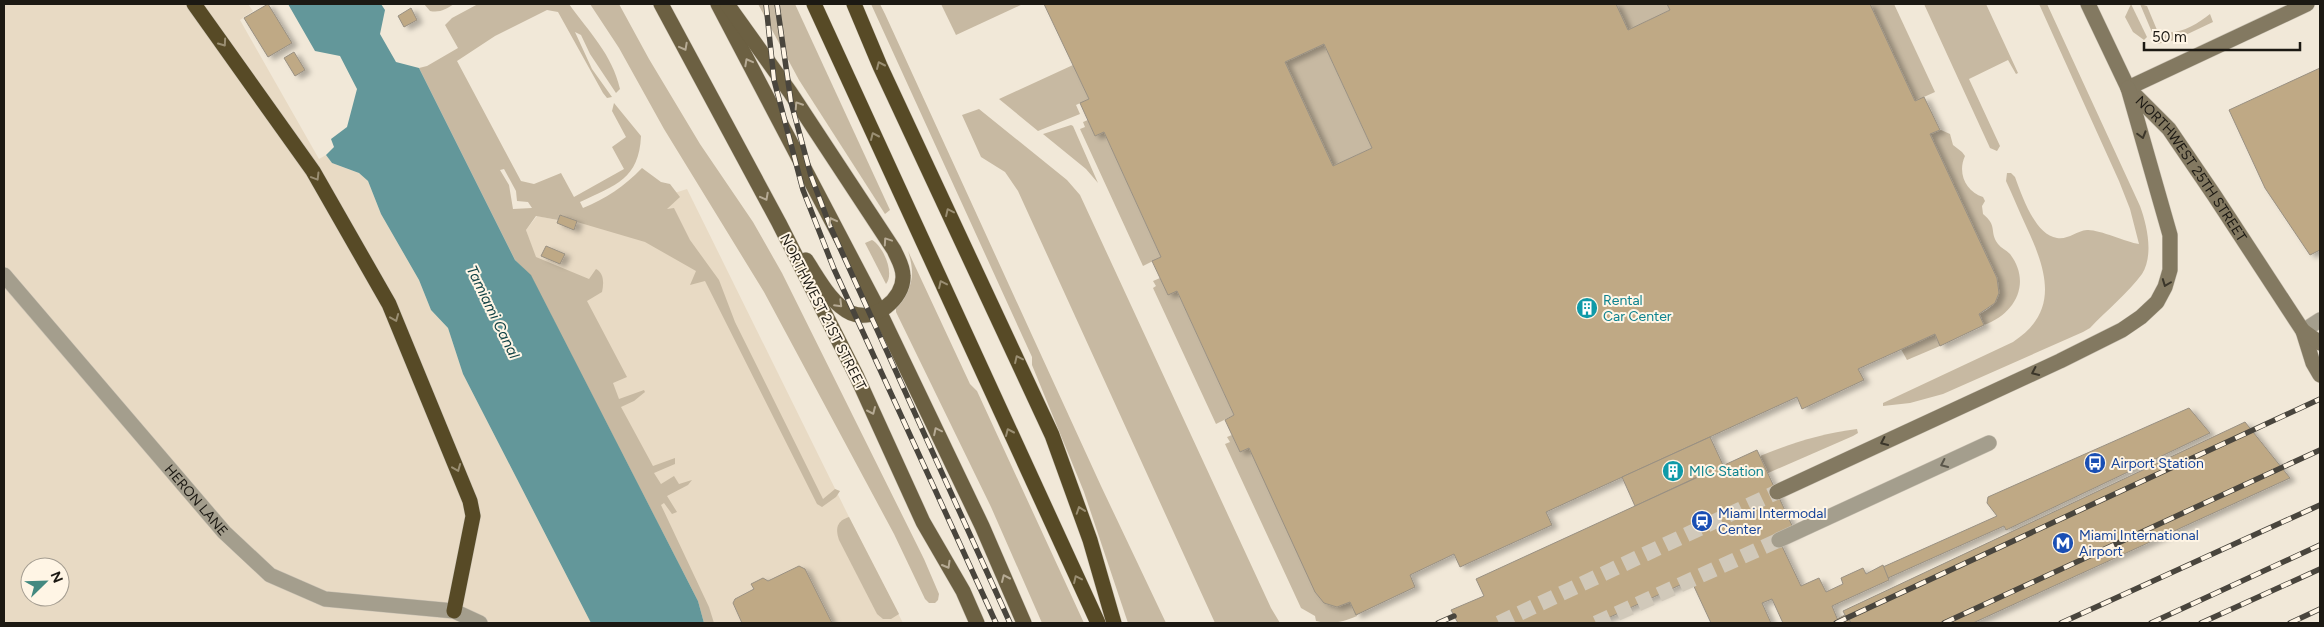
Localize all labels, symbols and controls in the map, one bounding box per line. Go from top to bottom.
scale bar [2144,20,2300,52]
text: 50 m [2152,28,2187,46]
one-way arrow [217,37,226,47]
one-way arrow [678,42,688,51]
one-way arrow [744,58,754,67]
one-way arrow [876,61,886,70]
street label: NORTHWEST 25TH STREET [2132,92,2251,245]
one-way arrow [795,101,804,111]
one-way arrow [2136,130,2146,139]
one-way arrow [870,132,880,141]
one-way arrow [309,171,319,180]
one-way arrow [759,191,769,200]
one-way arrow [945,208,955,217]
one-way arrow [828,217,838,226]
street label: NORTHWEST 21ST STREET [776,231,870,393]
one-way arrow [884,237,893,247]
water label: Tamiami Canal [463,263,524,362]
one-way arrow [2162,278,2172,287]
one-way arrow [937,280,948,289]
place label: Rental Car Center [1603,292,1672,325]
building icon: Rental Car Center [1575,296,1599,320]
one-way arrow [834,298,843,307]
one-way arrow [388,313,399,322]
one-way arrow [1014,356,1024,365]
one-way arrow [2031,366,2040,377]
one-way arrow [866,406,877,415]
one-way arrow [932,427,943,436]
one-way arrow [1005,428,1015,437]
one-way arrow [1881,436,1890,446]
bus stop icon: Airport Station [2083,451,2107,475]
place label: Airport Station [2111,455,2204,472]
one-way arrow [1941,457,1950,467]
building icon: MIC Station [1661,459,1685,483]
street label: HERON LANE [161,461,232,539]
place label: MIC Station [1689,463,1764,480]
one-way arrow [451,464,461,472]
place label: Miami Intermodal Center [1718,505,1827,538]
one-way arrow [1075,506,1085,514]
station icon: Miami Intermodal Center [1690,509,1714,533]
place label: Miami International Airport [2079,527,2199,560]
metro station icon: Miami International Airport [2051,531,2075,555]
north arrow [20,557,70,607]
one-way arrow [941,559,951,568]
text: N [47,569,66,585]
one-way arrow [1001,574,1012,583]
one-way arrow [1073,575,1084,584]

